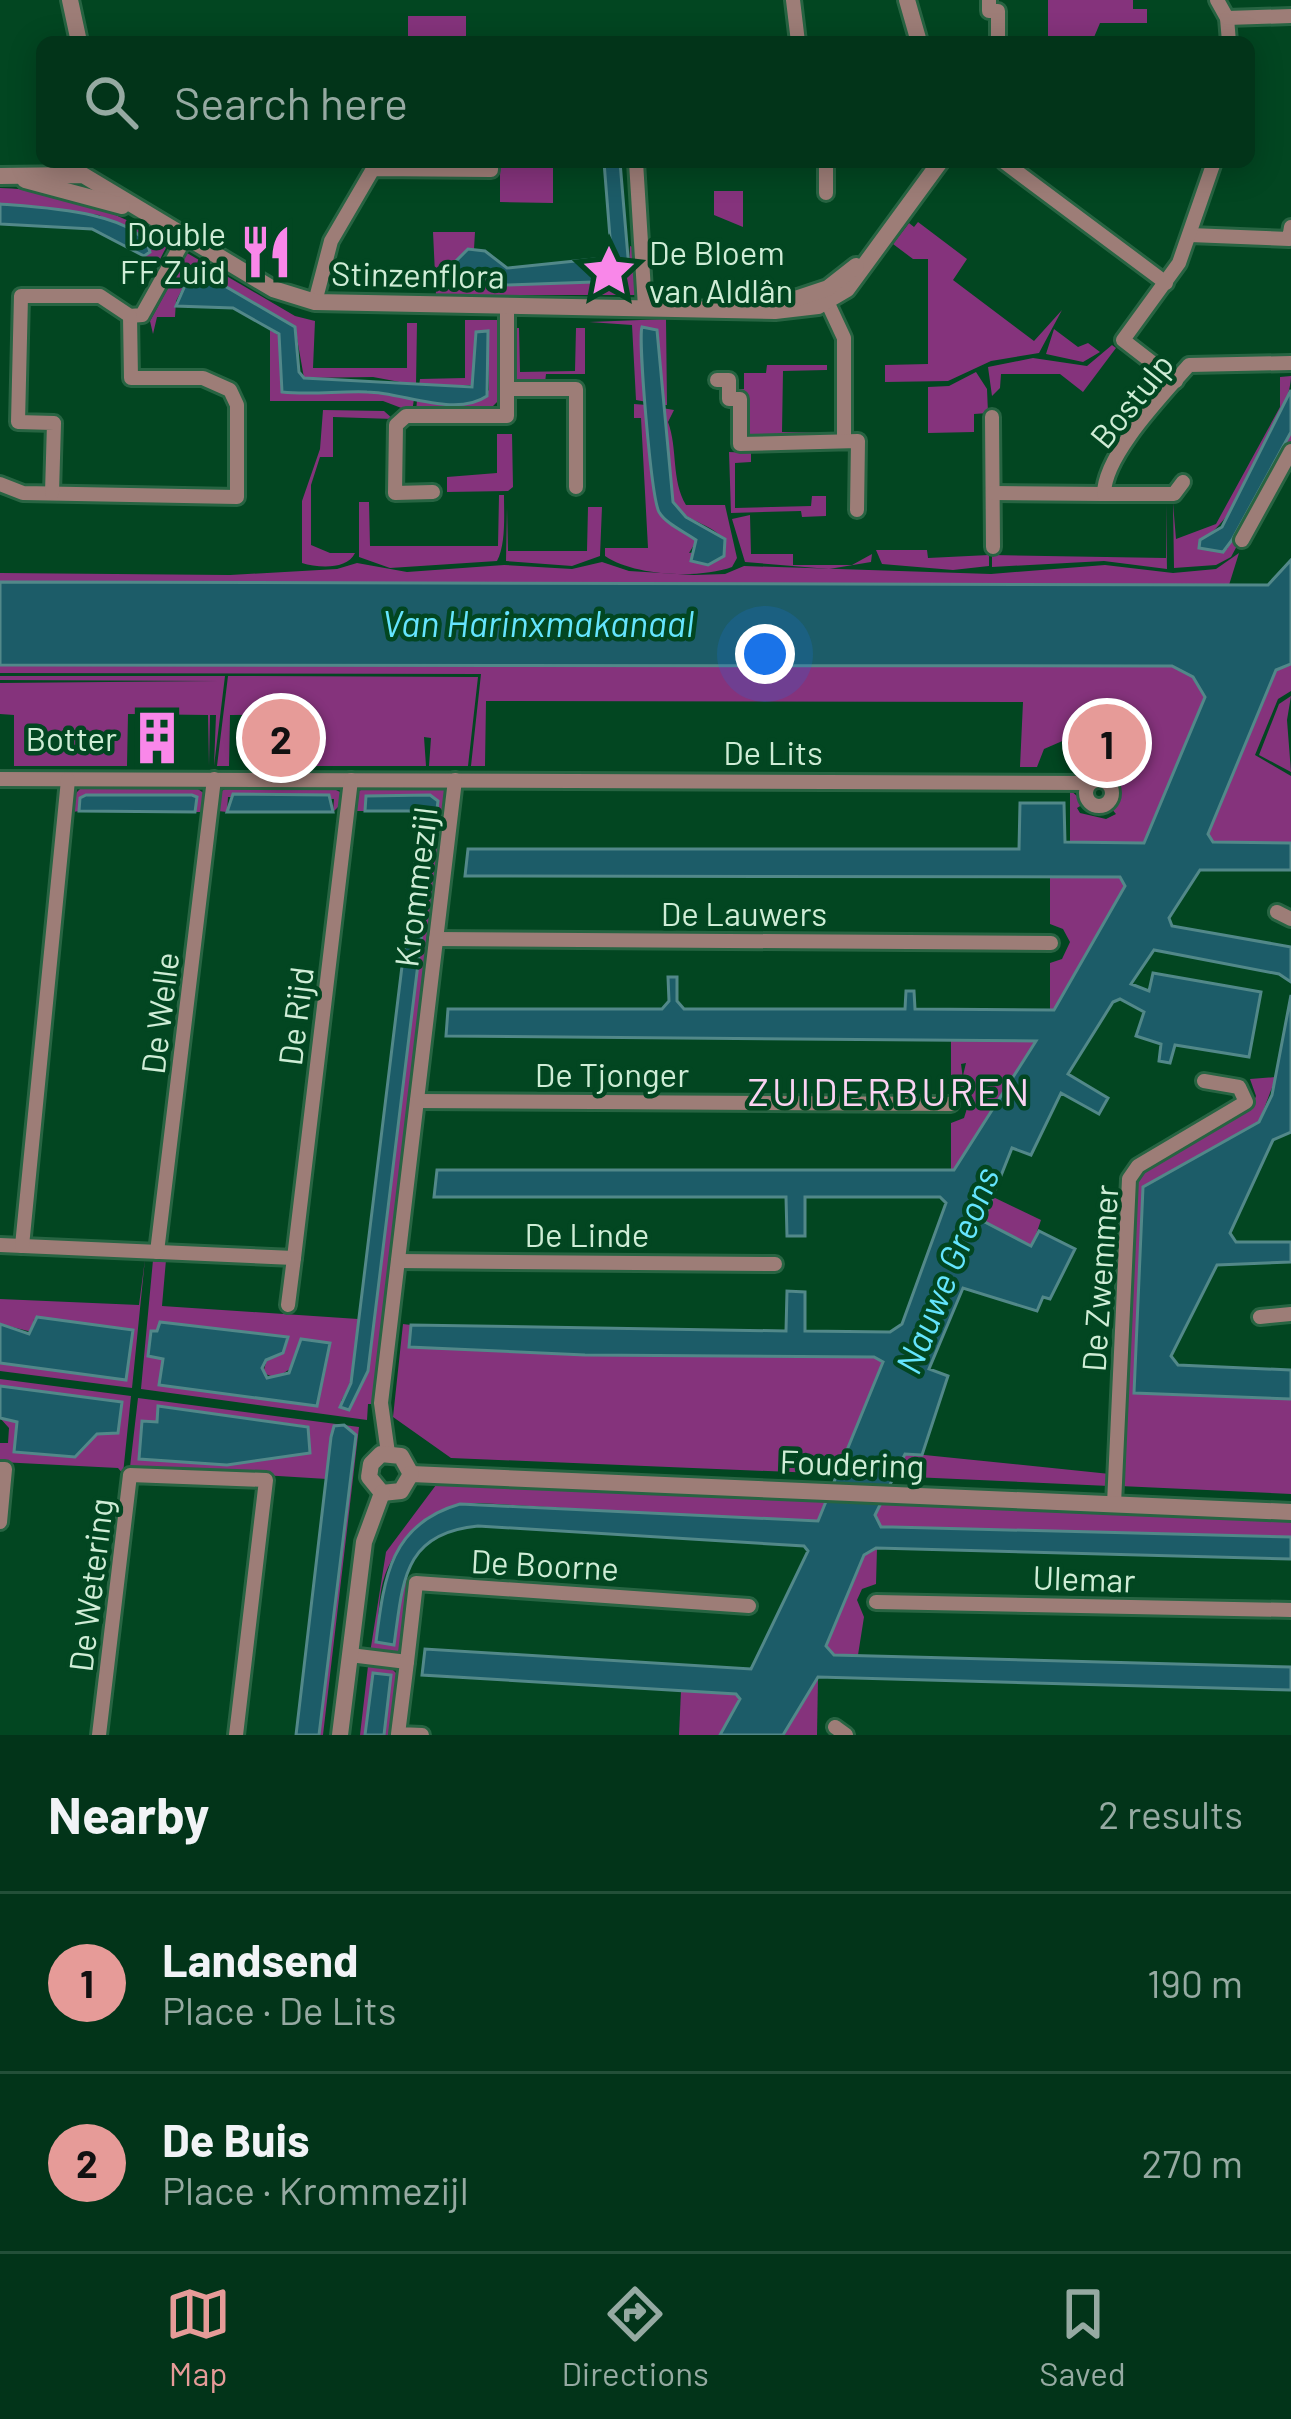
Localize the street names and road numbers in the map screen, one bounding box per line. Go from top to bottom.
street label: Stinzenflora [331,252,505,296]
street label: Bostulp [1081,345,1181,455]
street label: De Lits [723,732,823,772]
street label: Krommezijl [385,805,445,969]
street label: De Lauwers [661,893,827,933]
street label: De Welle [132,950,186,1076]
street label: De Rijd [269,964,321,1068]
street label: De Tjonger [535,1054,689,1094]
street label: De Zwemmer [1073,1183,1125,1373]
street label: De Linde [525,1214,649,1254]
street label: Foudering [779,1440,925,1486]
street label: De Wetering [60,1496,120,1674]
street label: De Boorne [470,1540,620,1588]
street label: Ulemar [1032,1556,1136,1600]

